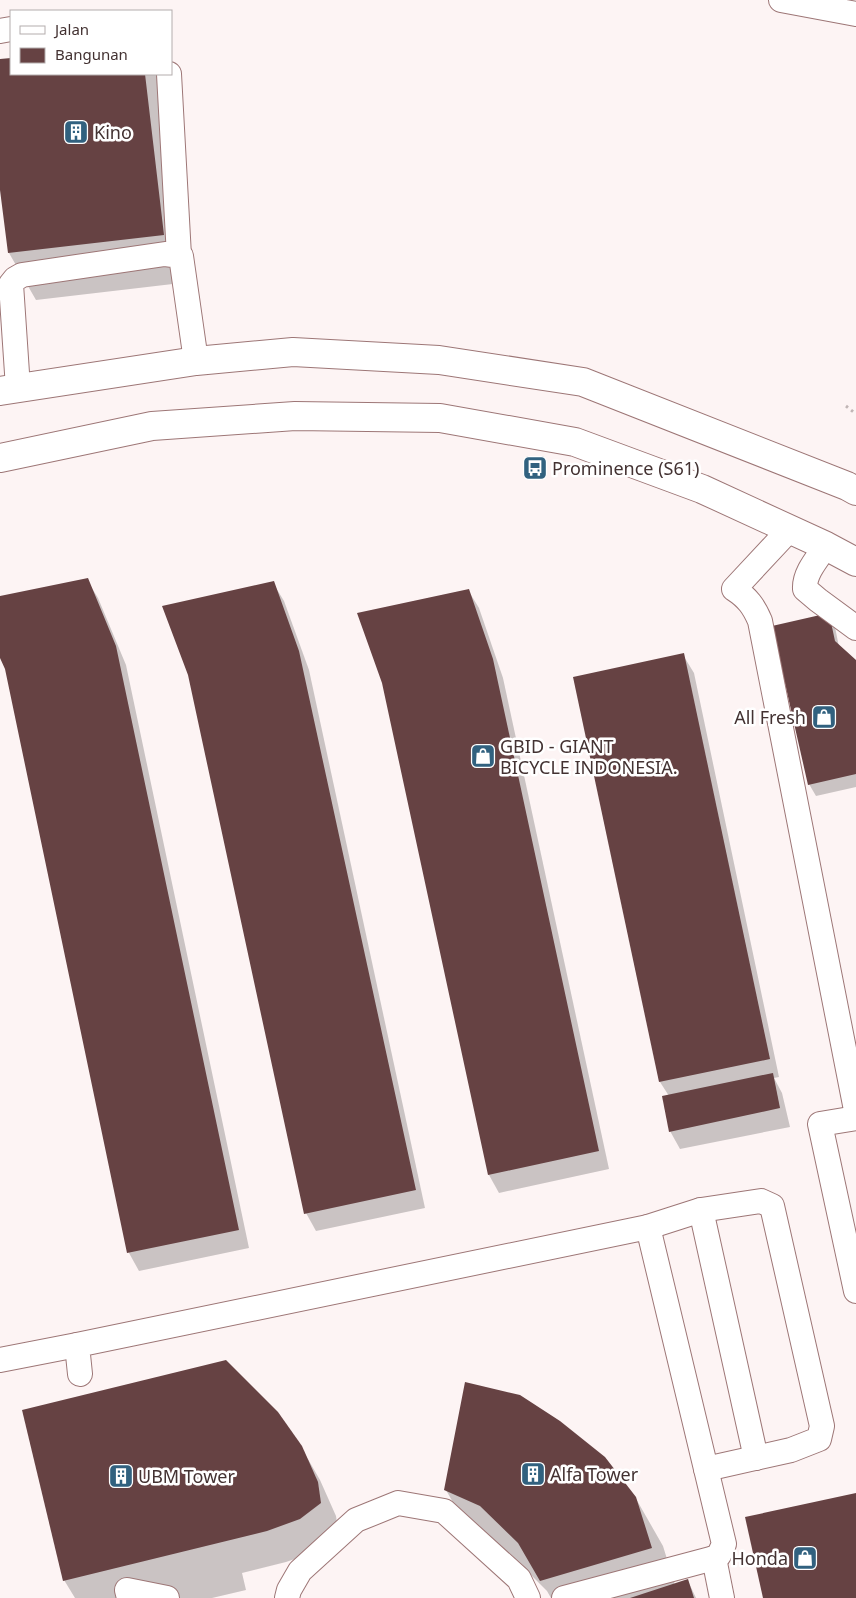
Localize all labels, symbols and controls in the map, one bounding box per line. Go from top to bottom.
legend [10,10,172,75]
text: Jalan [53,19,89,39]
text: Bangunan [55,44,128,64]
building icon: Kino [63,119,89,145]
place label: Kino [94,120,132,144]
bus stop icon: Prominence (S61) [522,455,548,481]
place label: Prominence (S61) [552,456,699,480]
shop icon: All Fresh [811,704,837,730]
place label: All Fresh [734,705,806,729]
place label: GBID - GIANT BICYCLE INDONESIA. [500,734,677,779]
shop icon: GBID - GIANT BICYCLE INDONESIA. [470,743,496,769]
building icon: Alfa Tower [520,1461,546,1487]
place label: Alfa Tower [550,1462,639,1486]
building icon: UBM Tower [108,1463,134,1489]
place label: UBM Tower [138,1464,235,1488]
shop icon: Honda [792,1545,818,1571]
place label: Honda [731,1546,788,1570]

